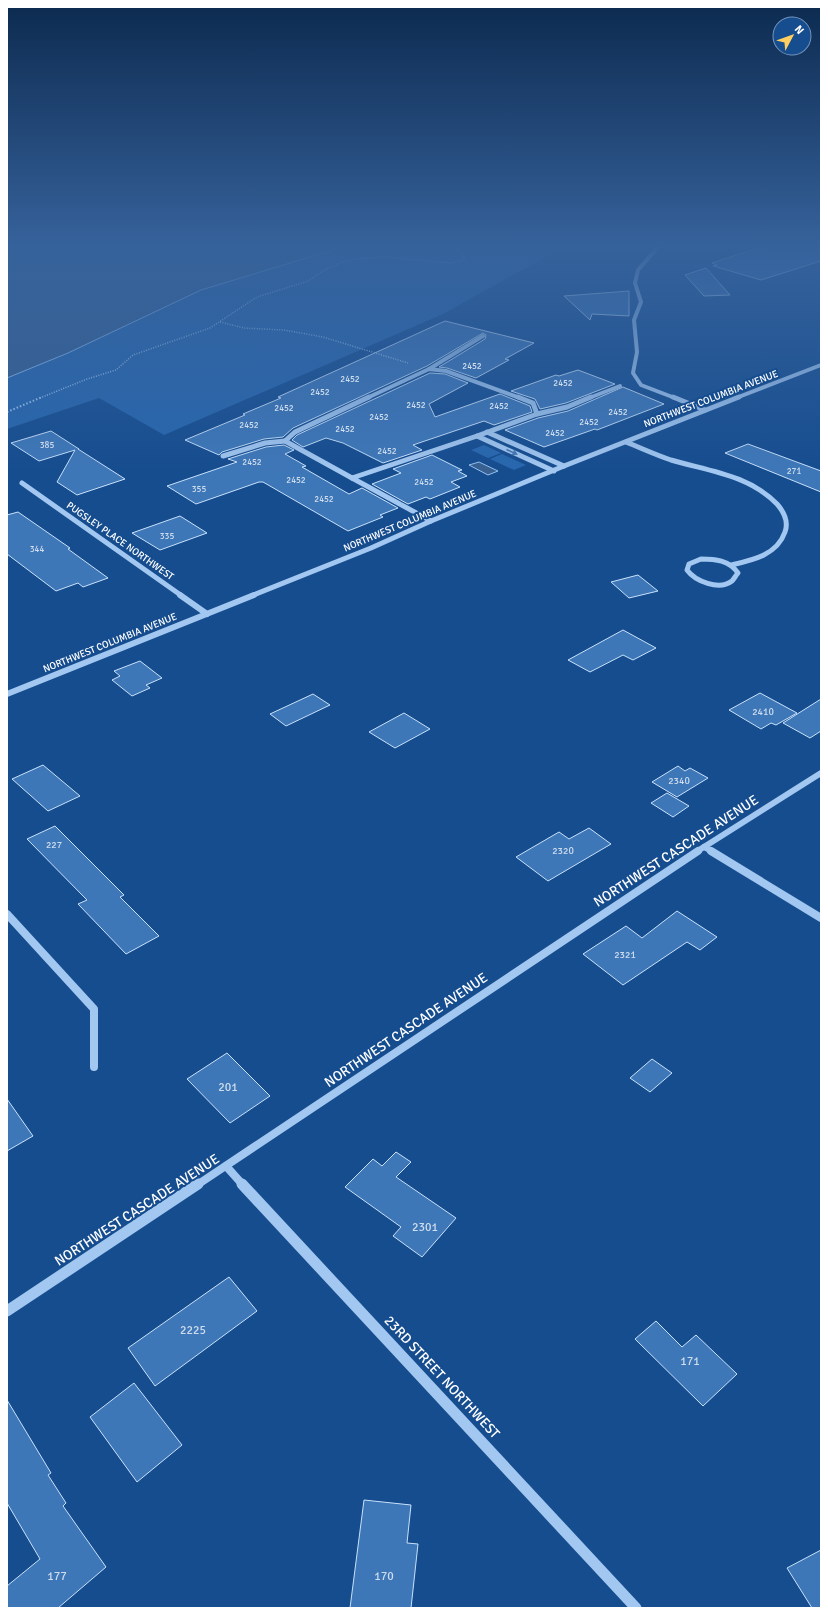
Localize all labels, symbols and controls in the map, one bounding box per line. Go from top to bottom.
north arrow [772,16,812,56]
text: N [792,23,807,37]
house number: 2452 [462,361,482,372]
street label: NORTHWEST COLUMBIA AVENUE [642,368,780,430]
house number: 2452 [340,374,360,385]
house number: 2452 [553,378,573,389]
house number: 2452 [310,387,330,398]
house number: 2452 [406,400,426,411]
house number: 2452 [489,401,509,412]
house number: 2452 [274,403,294,414]
house number: 2452 [608,407,628,418]
house number: 2452 [369,412,389,423]
house number: 2452 [579,417,599,428]
house number: 2452 [239,420,259,431]
house number: 2452 [335,424,355,435]
house number: 2452 [545,428,565,439]
house number: 385 [40,440,54,451]
house number: 2452 [377,446,397,457]
one-way arrow [507,449,518,455]
house number: 2452 [242,457,262,468]
house number: 271 [787,466,801,477]
house number: 2452 [286,475,306,486]
house number: 2452 [414,477,434,488]
house number: 355 [192,484,206,495]
street label: NORTHWEST COLUMBIA AVENUE [342,487,479,554]
house number: 2452 [314,494,334,505]
street label: PUGSLEY PLACE NORTHWEST [64,499,176,583]
house number: 335 [160,531,174,542]
house number: 344 [30,544,44,555]
street label: NORTHWEST COLUMBIA AVENUE [41,610,179,675]
house number: 2410 [752,706,774,718]
house number: 2340 [668,775,690,787]
street label: NORTHWEST CASCADE AVENUE [590,791,762,911]
house number: 227 [46,839,62,851]
house number: 2320 [552,845,574,857]
house number: 2321 [614,949,636,961]
street label: NORTHWEST CASCADE AVENUE [321,969,491,1091]
house number: 201 [218,1080,238,1095]
street label: NORTHWEST CASCADE AVENUE [51,1150,223,1270]
house number: 2301 [412,1220,438,1235]
street label: 23RD STREET NORTHWEST [381,1312,503,1442]
house number: 2225 [180,1323,206,1338]
house number: 171 [680,1354,700,1369]
house number: 177 [47,1569,67,1584]
house number: 170 [374,1569,394,1584]

